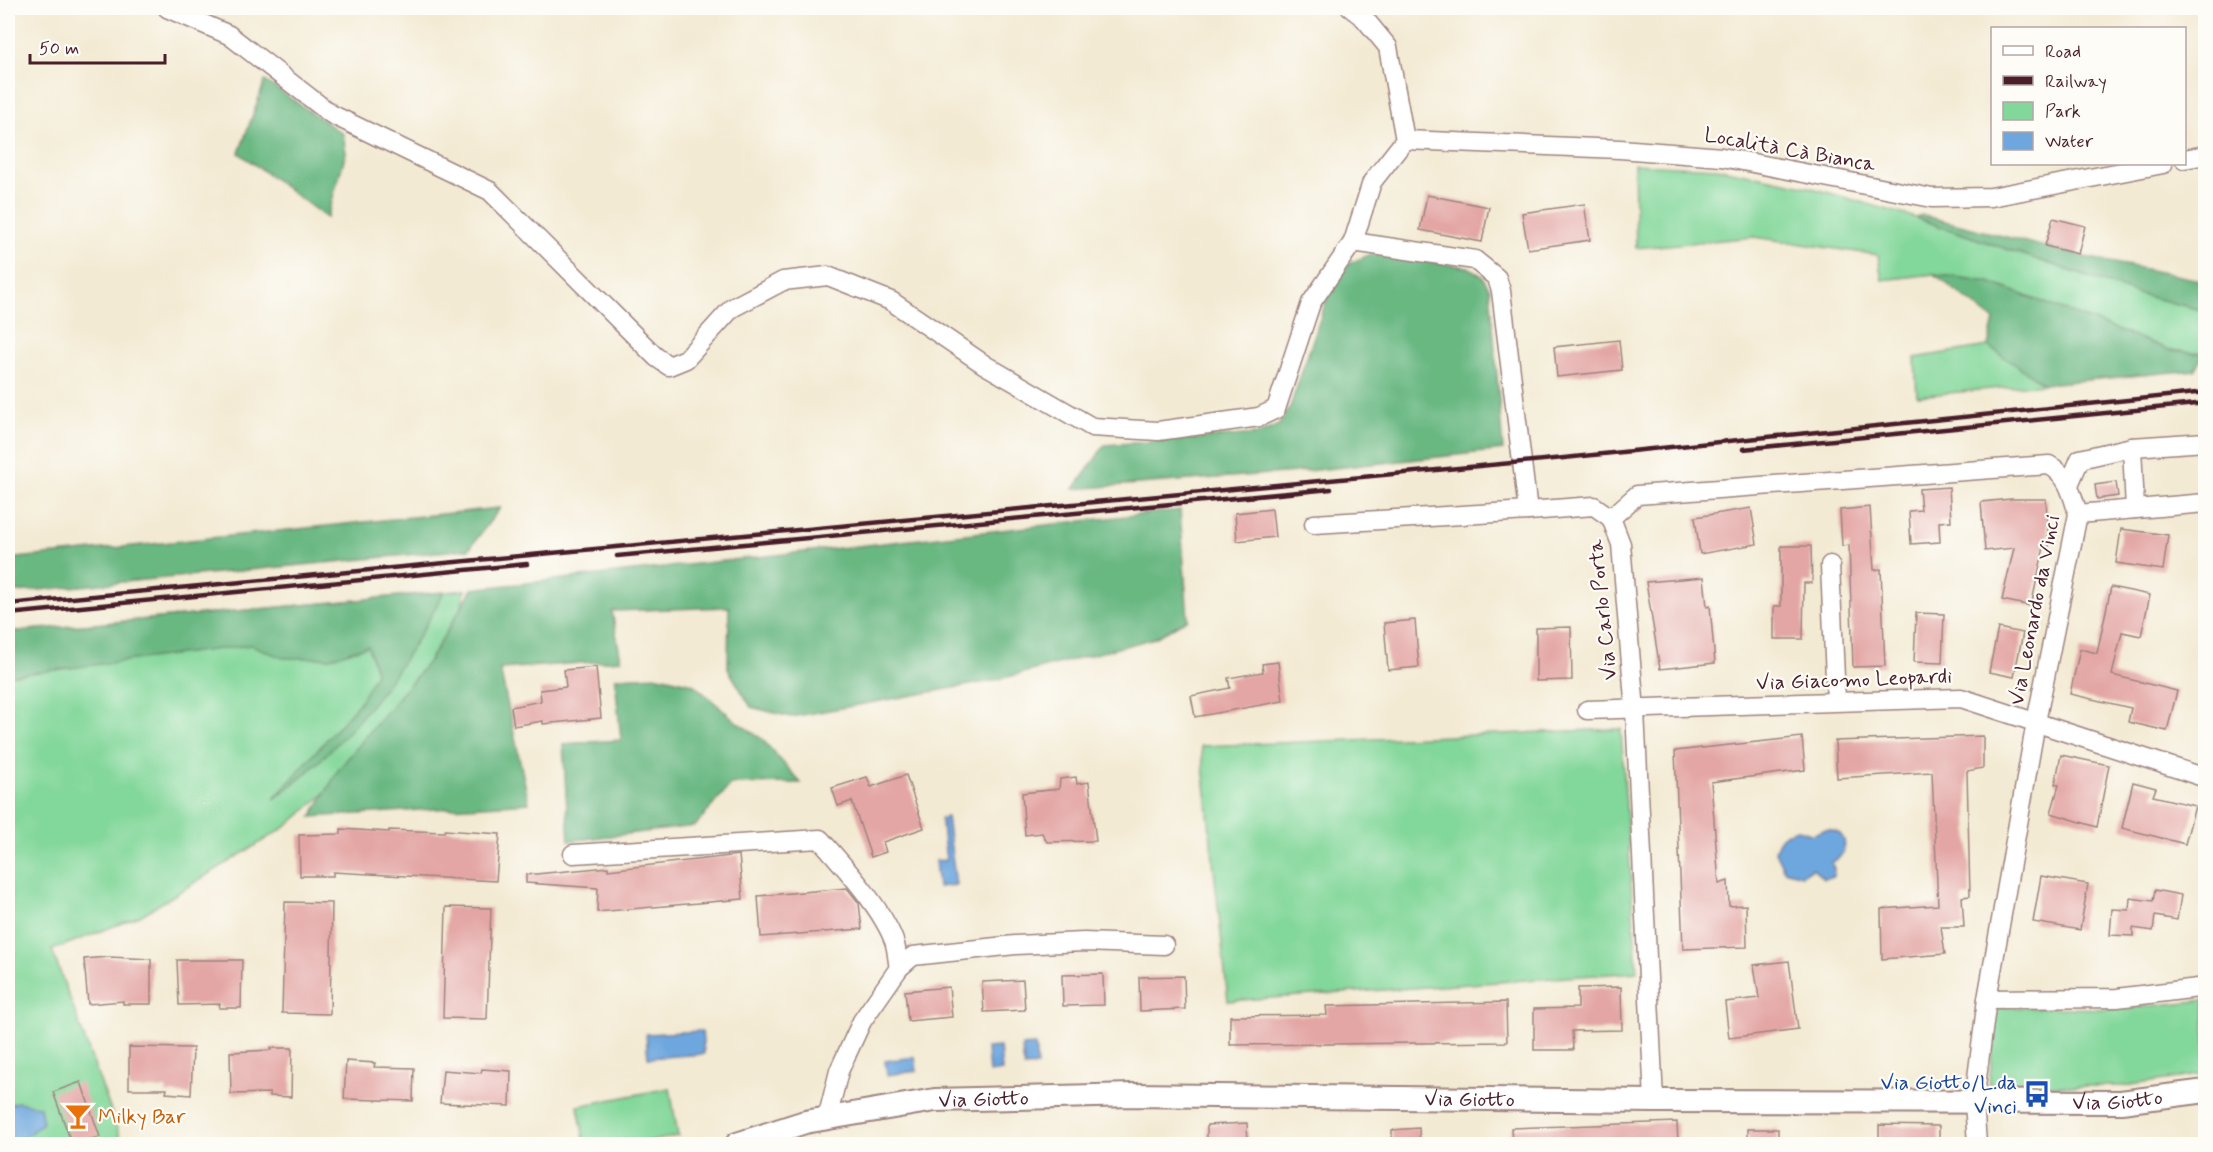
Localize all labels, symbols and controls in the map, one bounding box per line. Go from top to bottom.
scale bar [30,27,165,65]
legend [1991,27,2186,165]
text: 50 m [39,37,79,61]
text: Road [2045,40,2081,64]
text: Railway [2045,70,2107,94]
text: Park [2045,100,2081,124]
street label: Località Cà Bianca [1702,121,1878,179]
text: Water [2045,130,2094,154]
street label: Via Leonardo da Vinci [2003,512,2067,708]
street label: Via Carlo Porta [1582,538,1624,682]
street label: Via Giacomo Leopardi [1756,663,1953,697]
place label: Via Giotto/L.da Vinci [1880,1069,2017,1121]
bus stop icon: Via Giotto/L.da Vinci [2022,1079,2052,1109]
street label: Via Giotto [2072,1084,2164,1117]
street label: Via Giotto [938,1085,1029,1115]
street label: Via Giotto [1424,1085,1515,1114]
bar icon: Milky Bar [63,1101,93,1131]
place label: Milky Bar [98,1103,186,1131]

